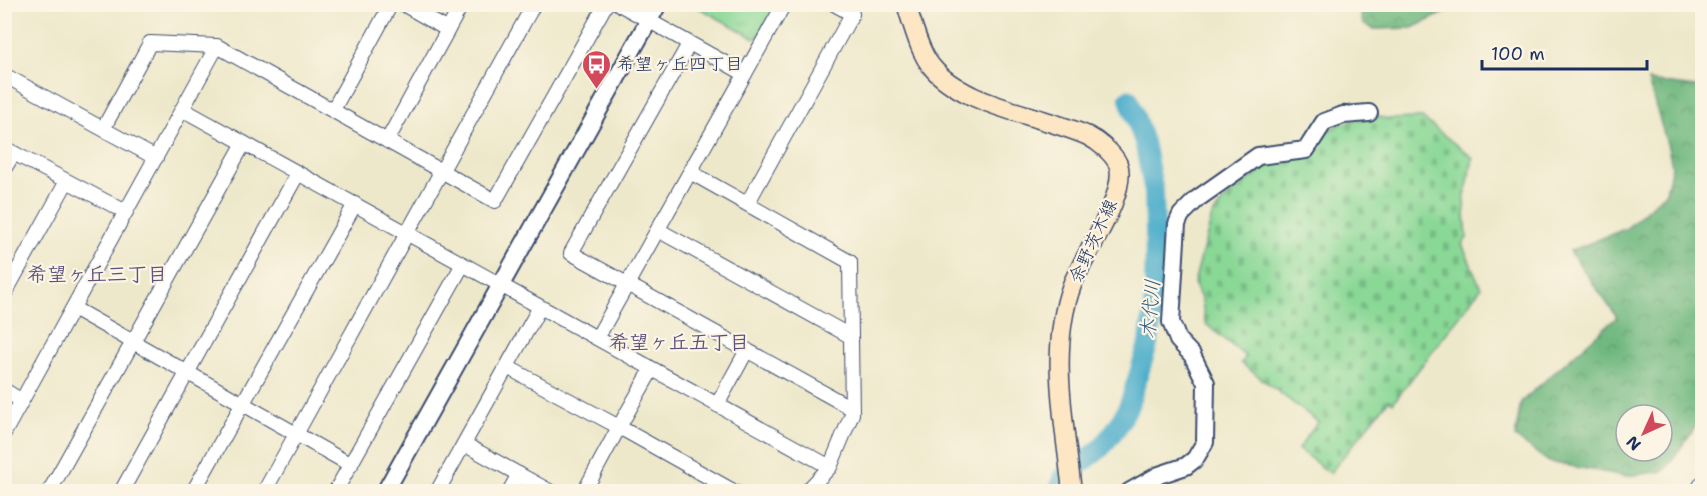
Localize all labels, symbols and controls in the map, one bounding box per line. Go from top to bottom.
scale bar [1482,33,1647,71]
text: 100 m [1491,42,1545,66]
bus stop icon: 希望ヶ丘四丁目 [580,48,612,90]
place label: 希望ヶ丘四丁目 [617,52,743,76]
street label: 余野茨木線 [1063,195,1123,287]
district label: 希望ヶ丘三丁目 [27,261,167,287]
water label: 木代川 [1134,278,1166,340]
district label: 希望ヶ丘五丁目 [609,329,749,355]
north arrow [1614,403,1674,463]
text: N [1622,431,1646,455]

